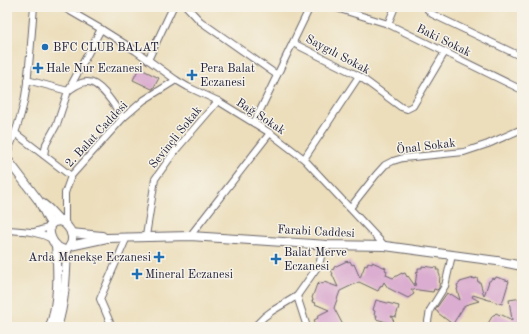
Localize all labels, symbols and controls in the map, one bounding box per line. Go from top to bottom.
street label: Baki Sokak [414,23,473,59]
street label: Saygılı Sokak [303,33,372,77]
marker: BFC CLUB BALAT [40,42,50,52]
place label: BFC CLUB BALAT [53,42,159,54]
marker: Hale Nur Eczanesi [33,63,43,73]
place label: Hale Nur Eczanesi [46,63,143,75]
place label: Pera Balat Eczanesi [200,63,255,89]
marker: Pera Balat Eczanesi [187,70,197,80]
street label: Bağ Sokak [234,97,287,137]
street label: 2. Balat Caddesi [63,99,130,170]
street label: Sevinçli Sokak [147,104,204,171]
street label: Önal Sokak [396,133,456,157]
street label: Farabi Caddesi [277,224,355,240]
place label: Balat Merve Eczanesi [284,247,347,273]
place label: Arda Menekşe Eczanesi [28,252,151,264]
marker: Arda Menekşe Eczanesi [154,252,164,262]
marker: Balat Merve Eczanesi [271,254,281,264]
marker: Mineral Eczanesi [132,269,142,279]
place label: Mineral Eczanesi [145,269,233,281]

